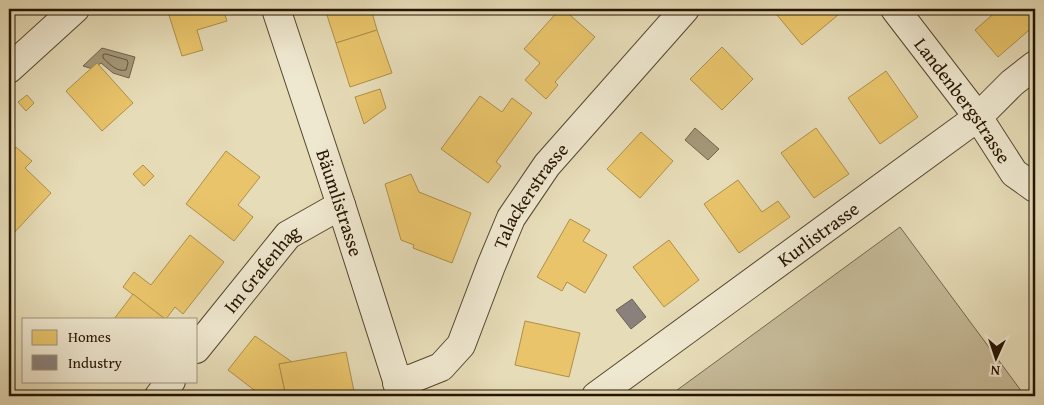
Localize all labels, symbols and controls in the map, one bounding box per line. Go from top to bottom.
street label: Landenbergstrasse [908,32,1018,169]
street label: Talackerstrasse [486,136,575,253]
street label: Bäumlistrasse [309,145,371,260]
street label: Kurlistrasse [771,194,865,273]
street label: Im Grafenhag [216,217,305,319]
legend [22,318,198,382]
text: Homes [68,326,111,347]
north arrow [972,332,1022,382]
text: Industry [68,352,123,373]
text: N [989,361,1001,381]

